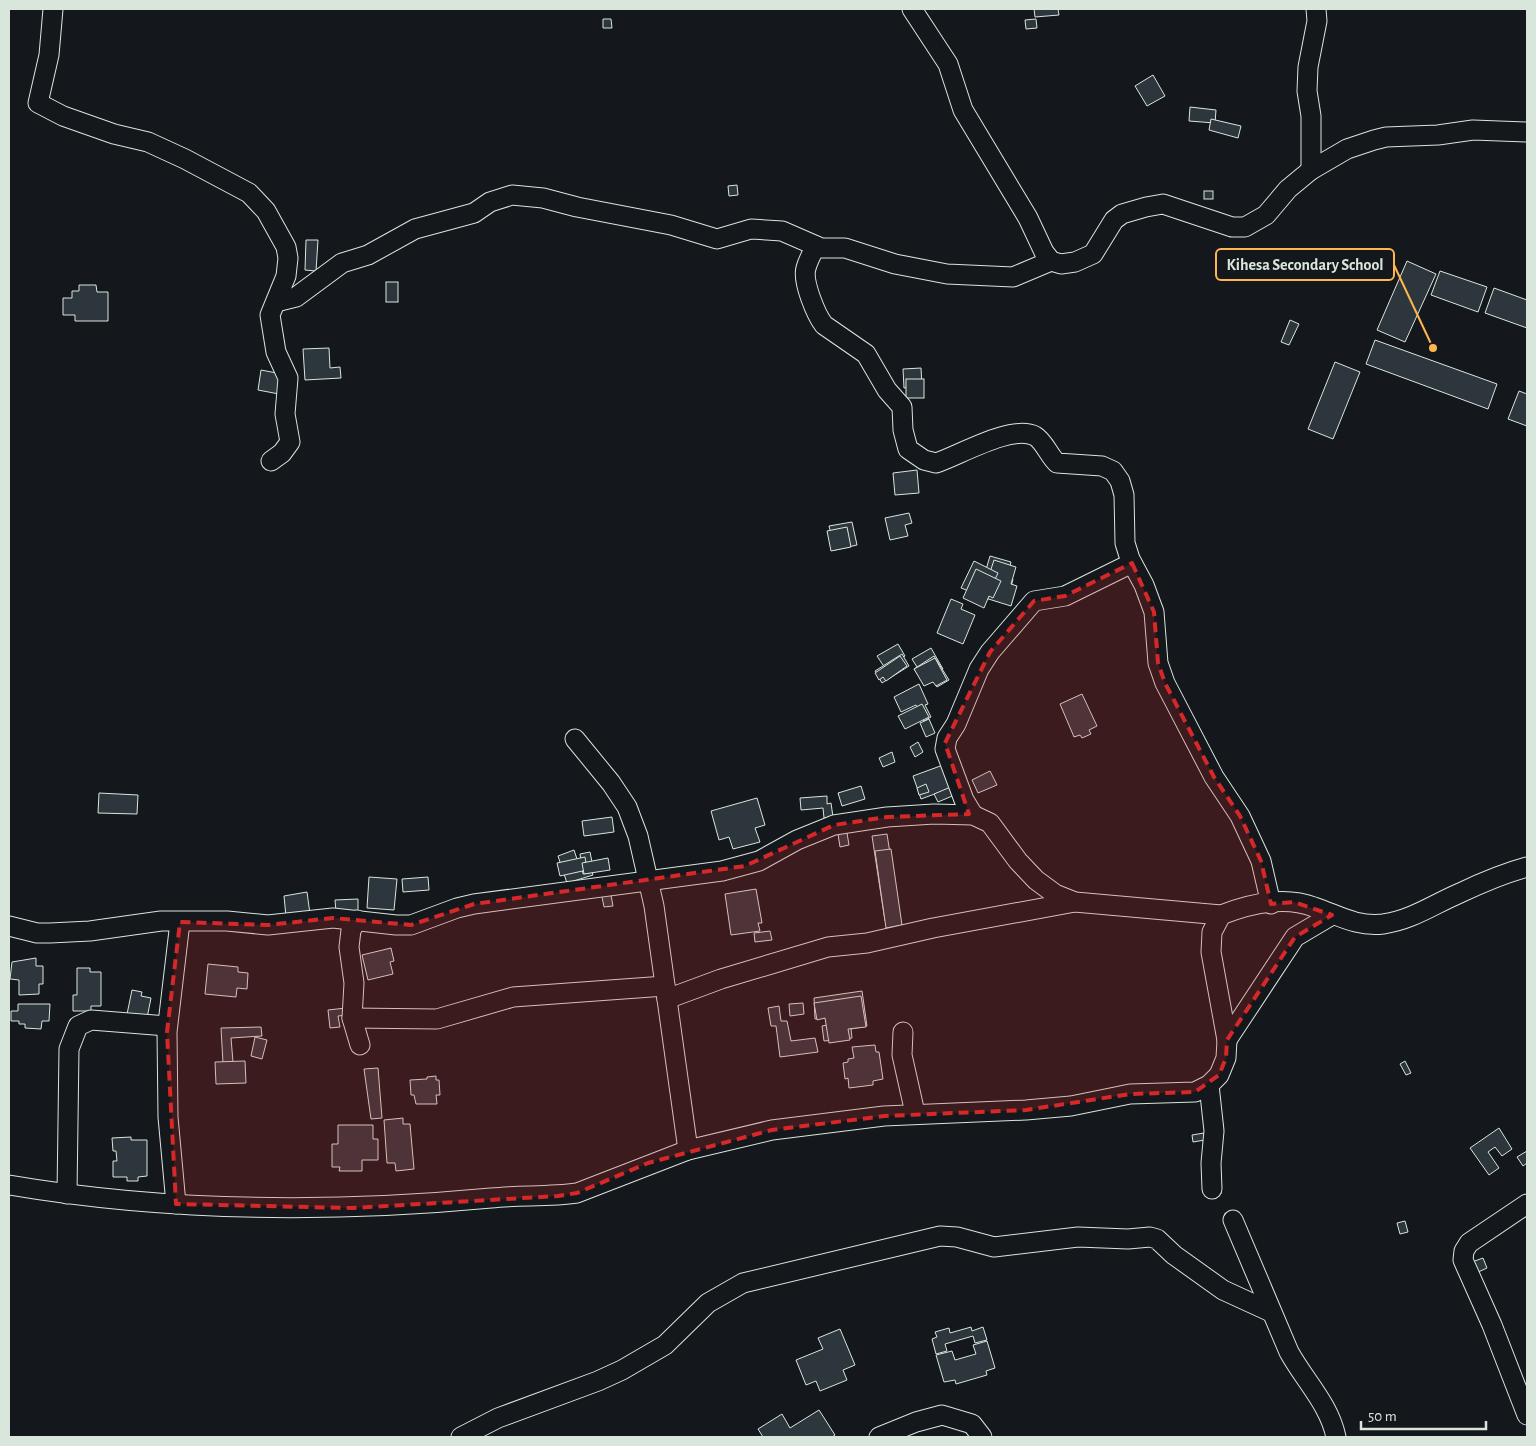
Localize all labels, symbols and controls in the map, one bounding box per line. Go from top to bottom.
callout: Kihesa Secondary School [1216,249,1394,280]
text: Kihesa Secondary School [1226,257,1384,274]
scale bar [1361,1398,1486,1430]
text: 50 m [1368,1409,1397,1424]

